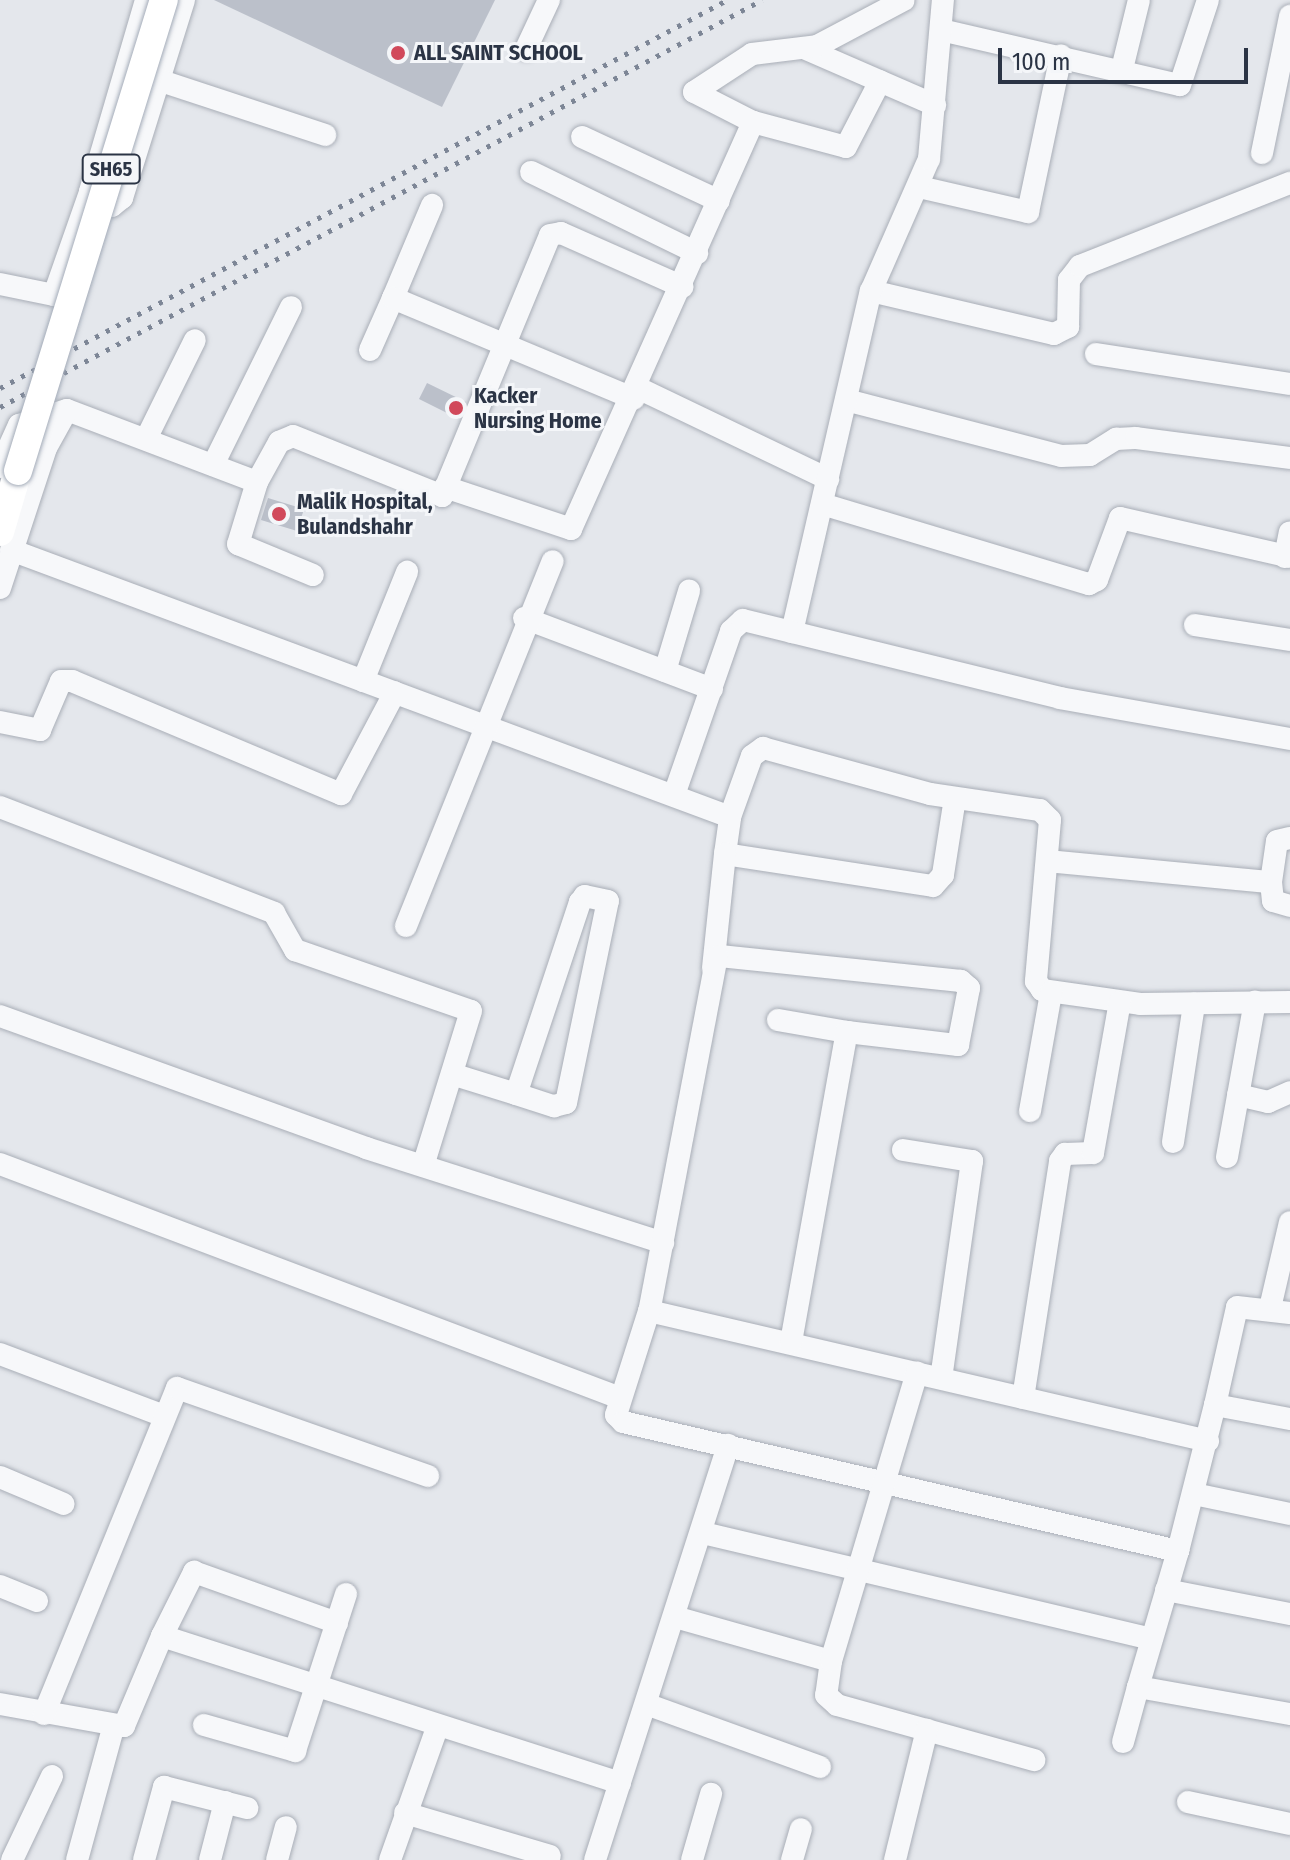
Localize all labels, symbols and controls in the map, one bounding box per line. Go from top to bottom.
scale bar [1002,32,1252,82]
place label: ALL SAINT SCHOOL [414,40,583,66]
marker: ALL SAINT SCHOOL [389,44,407,62]
text: 100 m [1012,48,1070,76]
road number: SH65 [81,153,141,185]
place label: Kacker Nursing Home [474,382,602,434]
marker: Kacker Nursing Home [445,397,467,419]
place label: Malik Hospital, Bulandshahr [297,488,433,540]
marker: Malik Hospital, Bulandshahr [268,503,290,525]

